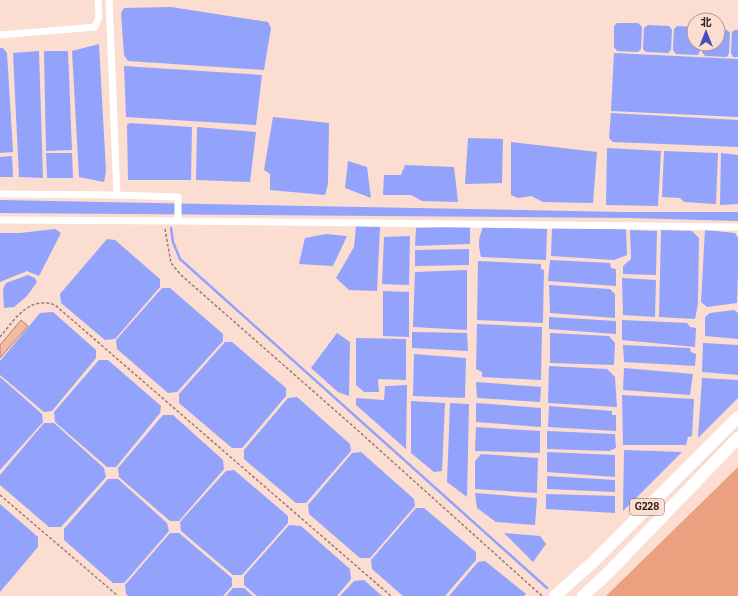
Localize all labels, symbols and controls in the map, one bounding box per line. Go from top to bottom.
north arrow [686,12,726,52]
text: 北 [701,16,712,29]
road number: G228 [630,499,664,515]

